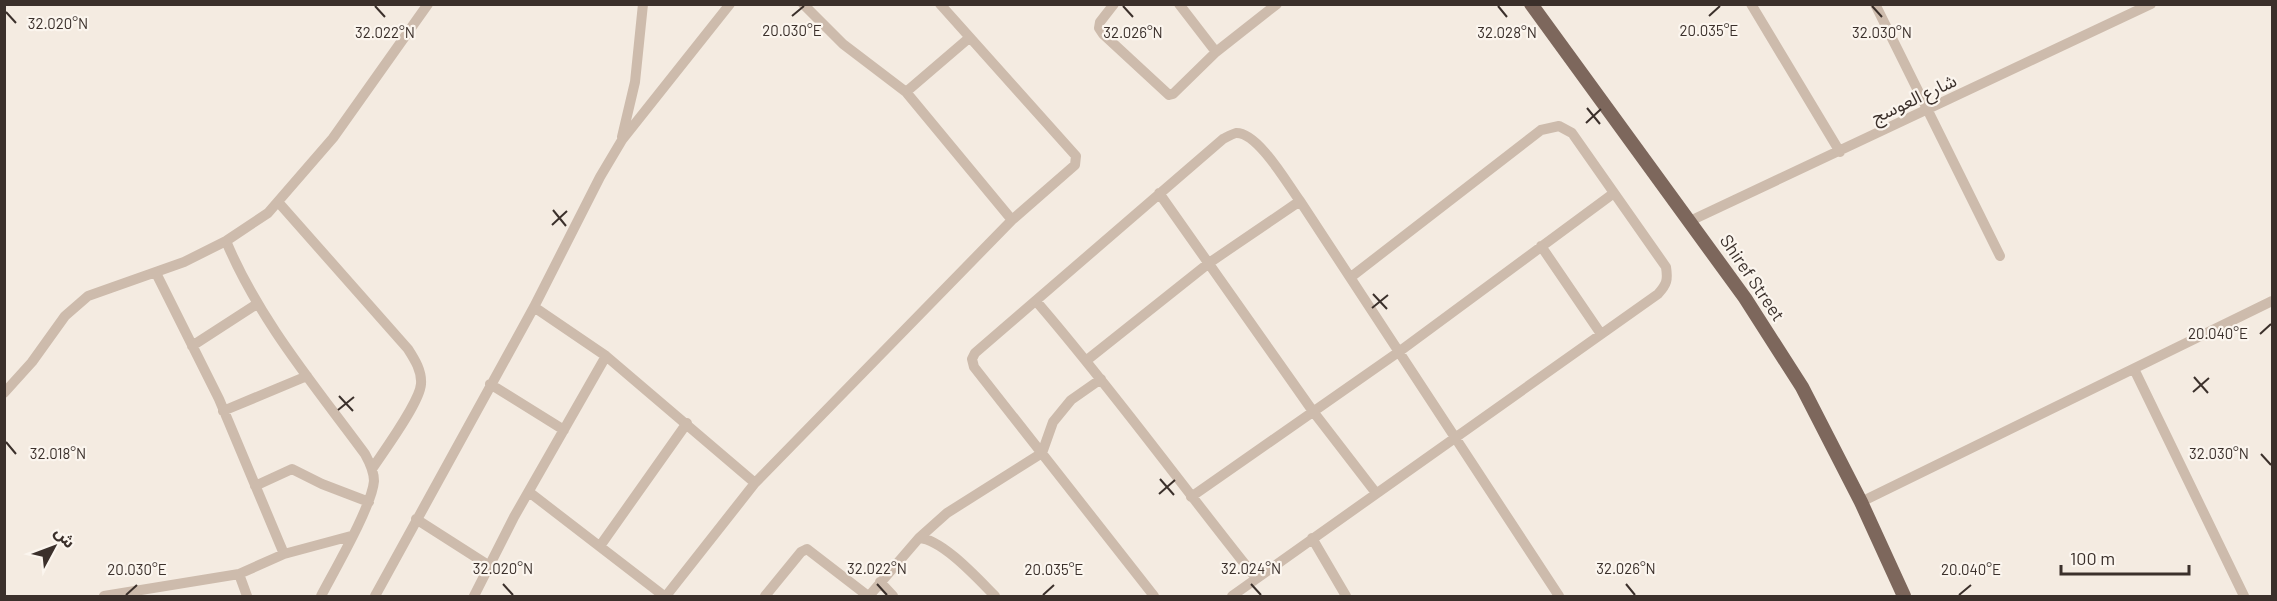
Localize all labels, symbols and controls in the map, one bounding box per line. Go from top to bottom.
text: 32.020°N [28,14,88,32]
text: 20.030°E [762,21,822,39]
text: 20.035°E [1680,21,1738,39]
text: 32.022°N [355,23,415,41]
text: 32.026°N [1103,23,1163,41]
text: 32.028°N [1477,23,1537,41]
text: 32.030°N [1852,23,1912,41]
street label: شارع العوسج [1868,69,1961,131]
street label: Shiref Street [1716,230,1790,325]
text: 20.040°E [2188,324,2248,342]
text: 32.018°N [30,444,86,462]
text: 32.030°N [2189,444,2249,462]
north arrow [24,517,84,577]
text: ش [51,522,80,552]
scale bar [2061,538,2188,576]
text: 100 m [2070,547,2115,569]
text: 32.020°N [473,559,533,577]
text: 32.022°N [847,559,907,577]
text: 32.024°N [1221,559,1281,577]
text: 32.026°N [1596,559,1656,577]
text: 20.030°E [107,560,167,578]
text: 20.035°E [1025,560,1083,578]
text: 20.040°E [1941,560,2001,578]

